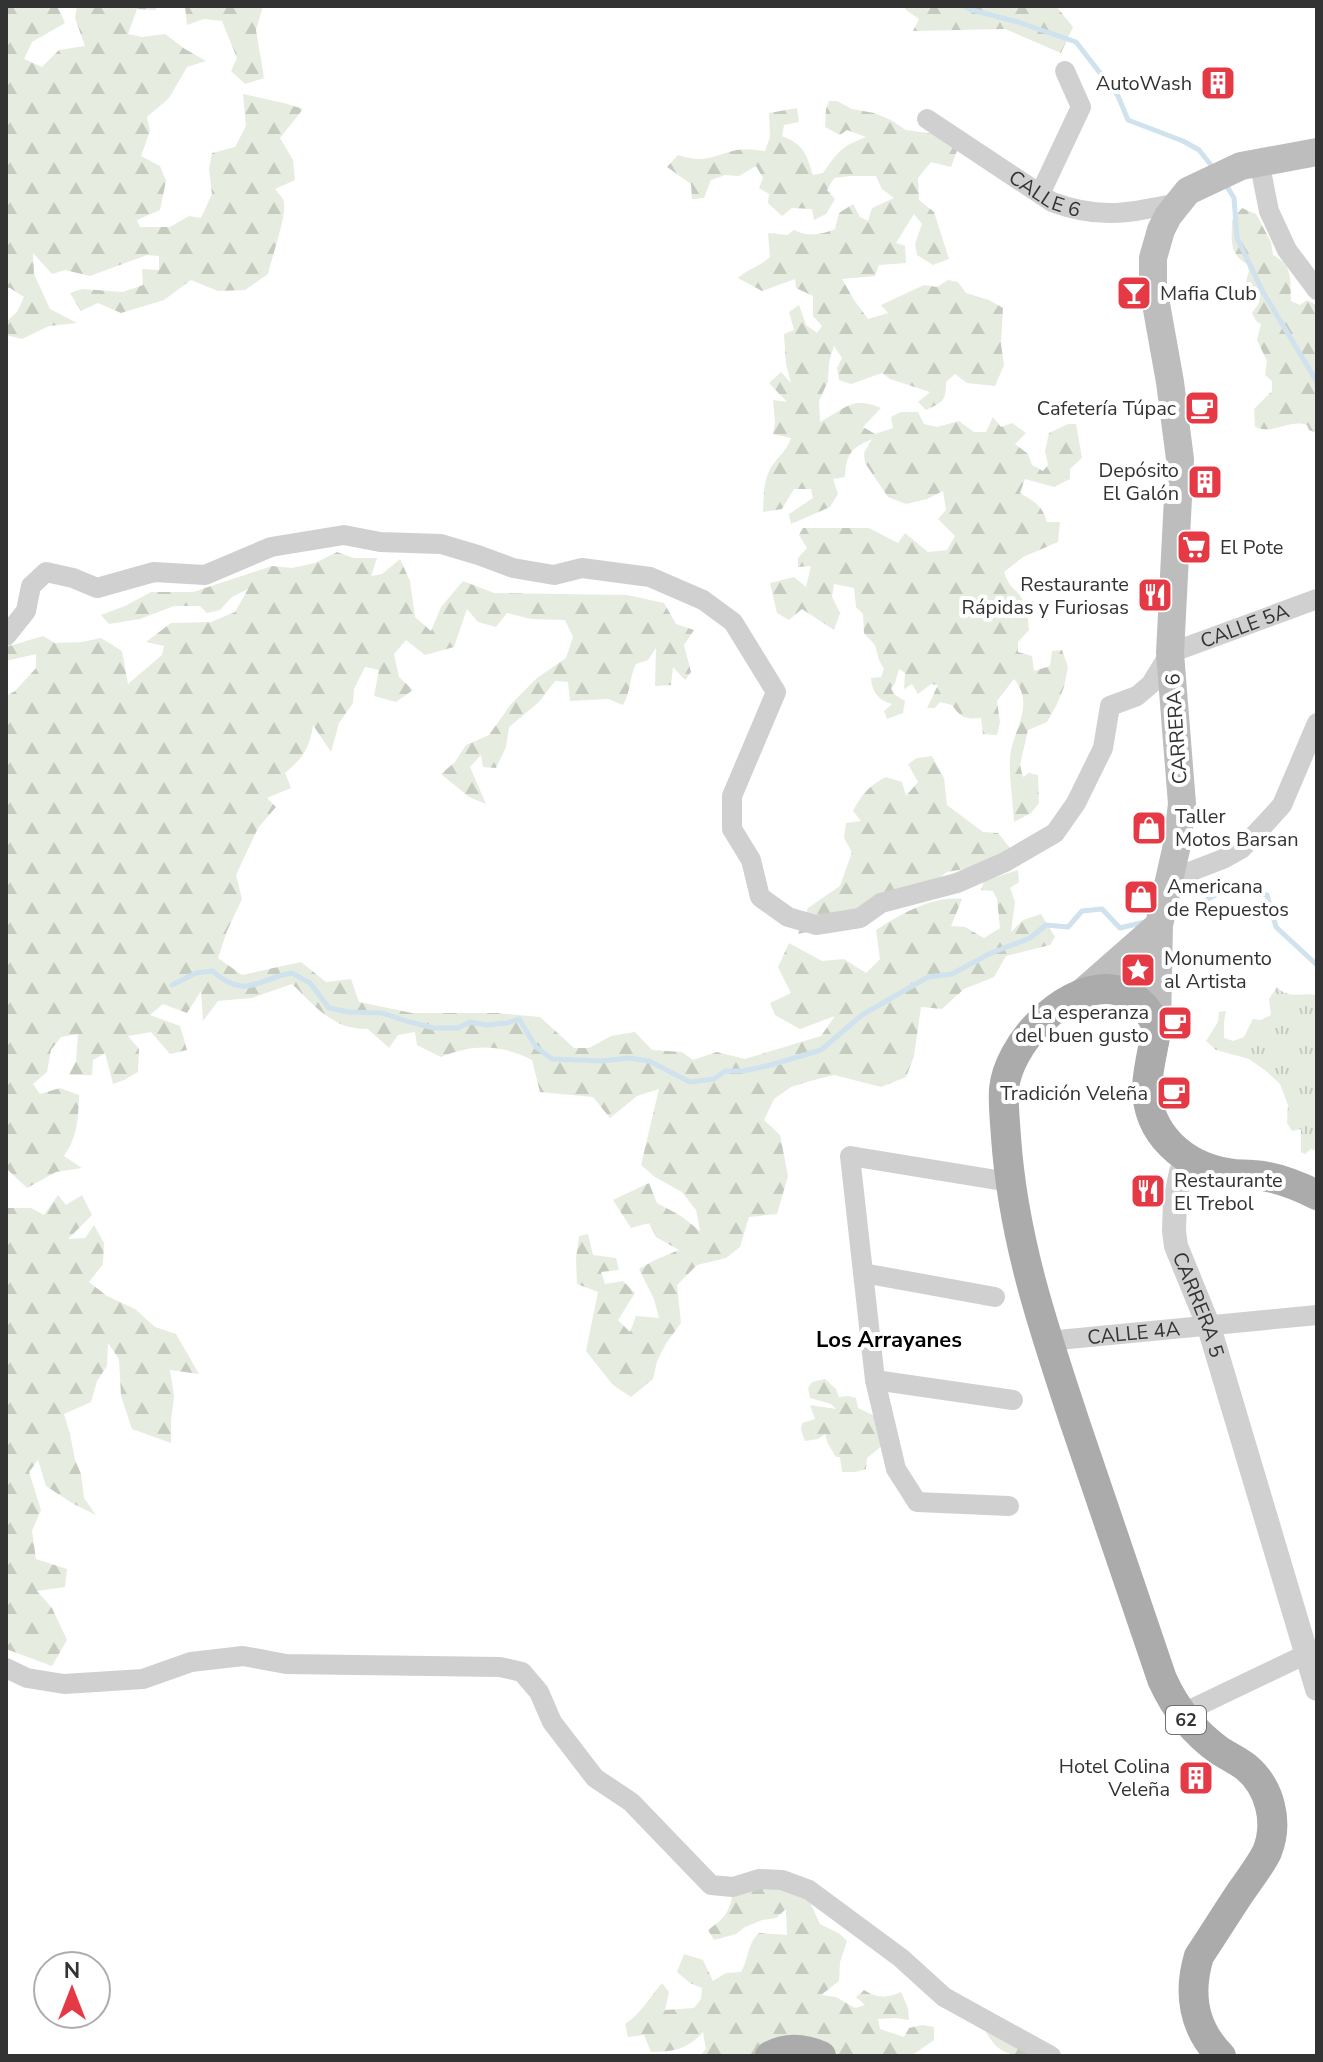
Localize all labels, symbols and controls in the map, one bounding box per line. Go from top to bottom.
building icon: AutoWash [1199,64,1237,102]
place label: AutoWash [1096,70,1192,97]
street label: CALLE 6 [1003,164,1083,224]
bar icon: Mafia Club [1115,274,1153,312]
place label: Mafia Club [1160,280,1257,307]
cafe icon: Cafetería Túpac [1183,389,1221,427]
place label: Cafetería Túpac [1037,395,1176,422]
place label: Depósito El Galón [1098,457,1179,507]
building icon: Depósito El Galón [1186,463,1224,501]
supermarket icon: El Pote [1175,528,1213,566]
place label: El Pote [1220,534,1284,561]
place label: Restaurante Rápidas y Furiosas [962,571,1129,621]
restaurant icon: Restaurante Rápidas y Furiosas [1136,576,1174,614]
street label: CALLE 5A [1196,597,1293,655]
street label: CARRERA 6 [1159,673,1194,785]
place label: Taller Motos Barsan [1175,803,1299,853]
shop icon: Taller Motos Barsan [1130,809,1168,847]
place label: Americana de Repuestos [1167,873,1289,923]
shop icon: Americana de Repuestos [1122,878,1160,916]
place label: Monumento al Artista [1164,945,1272,995]
place icon: Monumento al Artista [1119,951,1157,989]
place label: La esperanza del buen gusto [1015,999,1149,1049]
cafe icon: La esperanza del buen gusto [1156,1004,1194,1042]
cafe icon: Tradición Veleña [1155,1074,1193,1112]
place label: Tradición Veleña [1000,1080,1148,1107]
place label: Restaurante El Trebol [1174,1167,1283,1217]
restaurant icon: Restaurante El Trebol [1129,1172,1167,1210]
street label: CARRERA 5 [1166,1248,1230,1361]
street label: CALLE 4A [1086,1315,1182,1351]
district label: Los Arrayanes [816,1325,962,1355]
road number: 62 [1166,1706,1206,1734]
place label: Hotel Colina Veleña [1059,1753,1170,1803]
building icon: Hotel Colina Veleña [1177,1759,1215,1797]
north arrow [32,1950,112,2030]
text: N [64,1956,80,1986]

